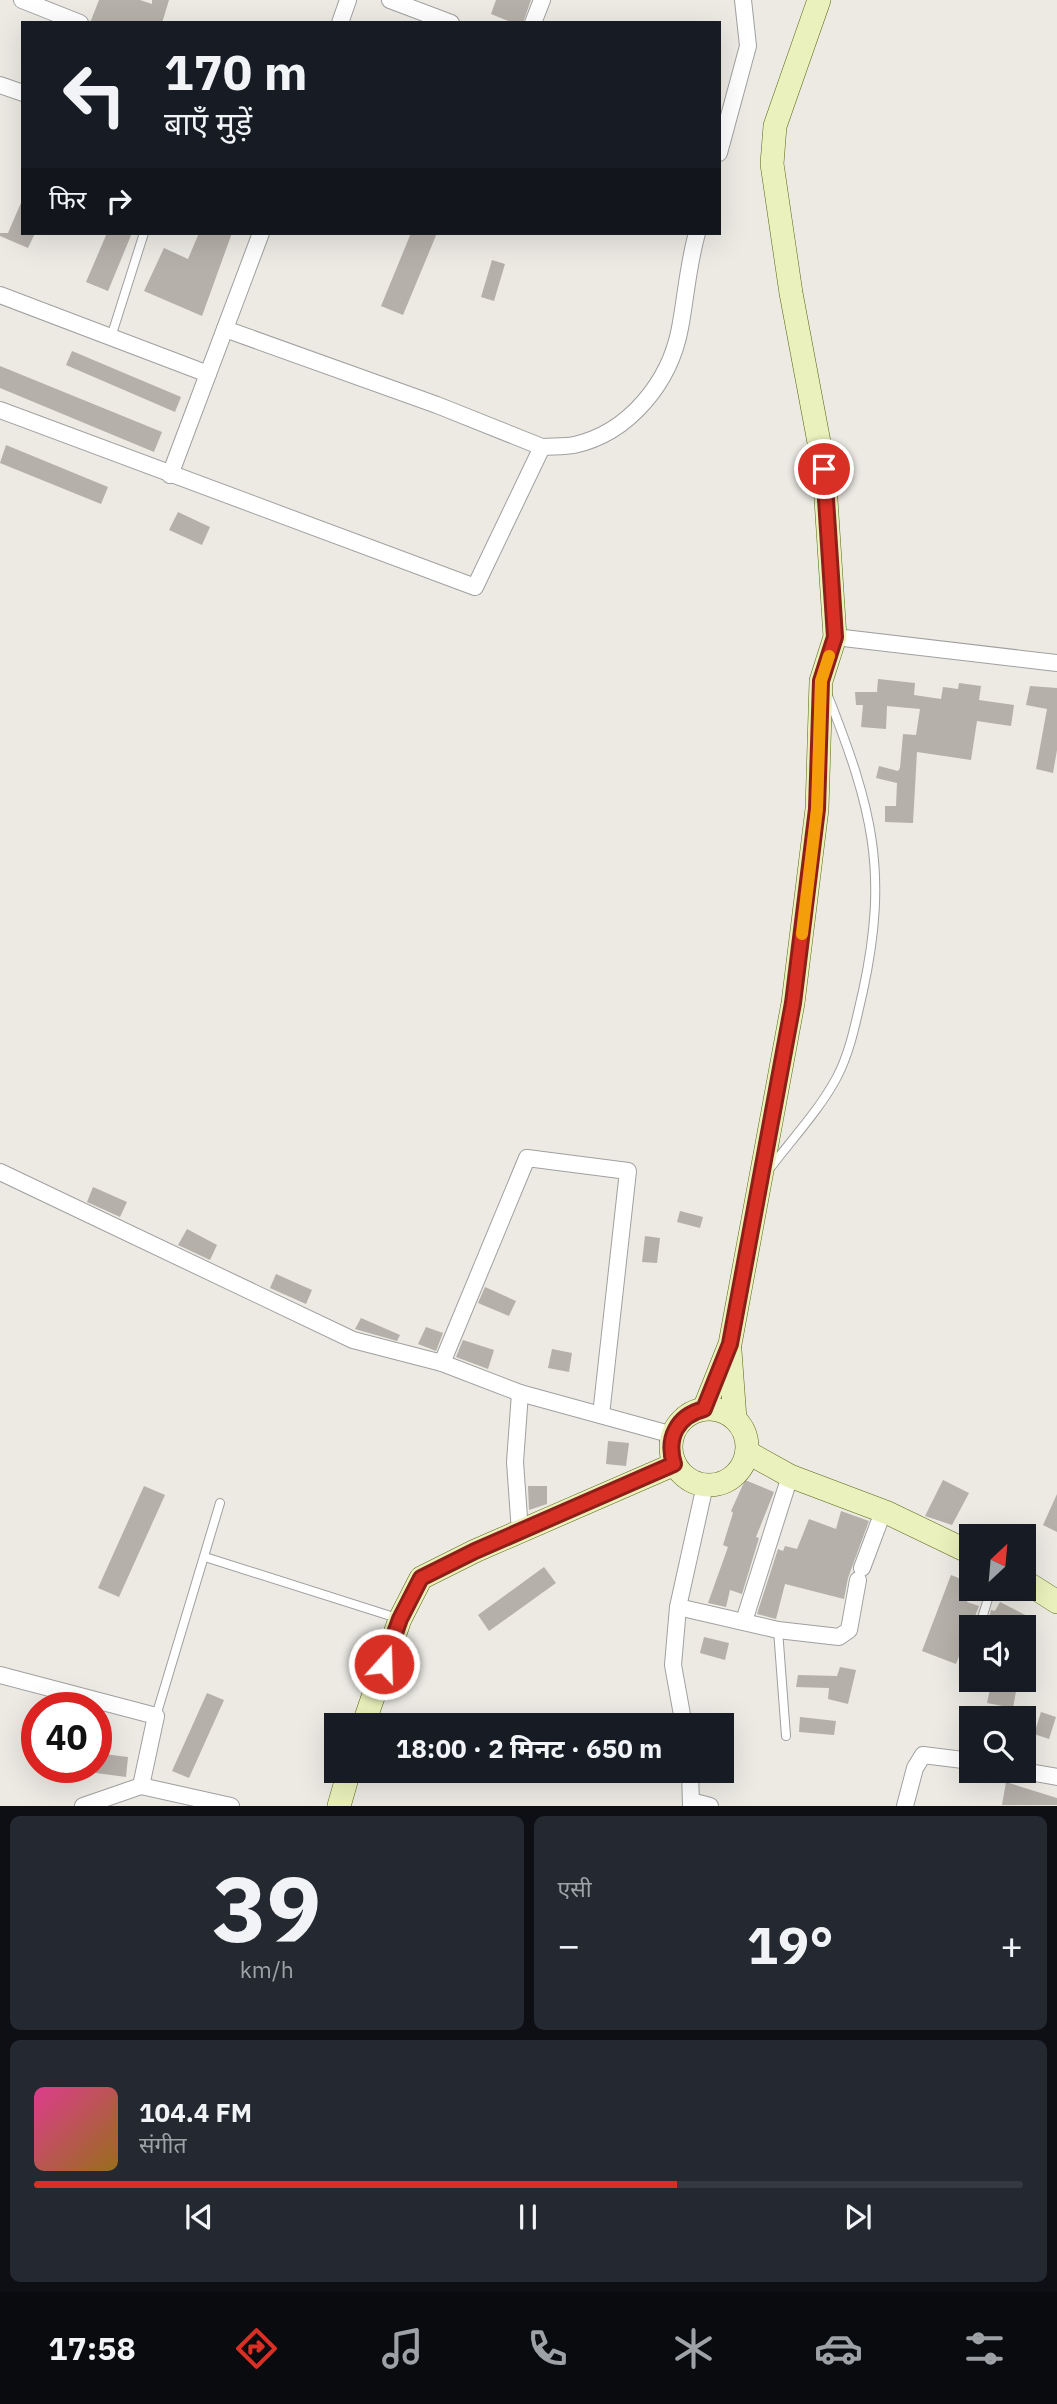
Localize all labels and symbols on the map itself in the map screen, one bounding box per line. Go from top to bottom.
pin [794,439,854,499]
north arrow [959,1524,1036,1601]
position arrow [347,1627,421,1701]
speed limit sign: 40 [21,1692,112,1783]

